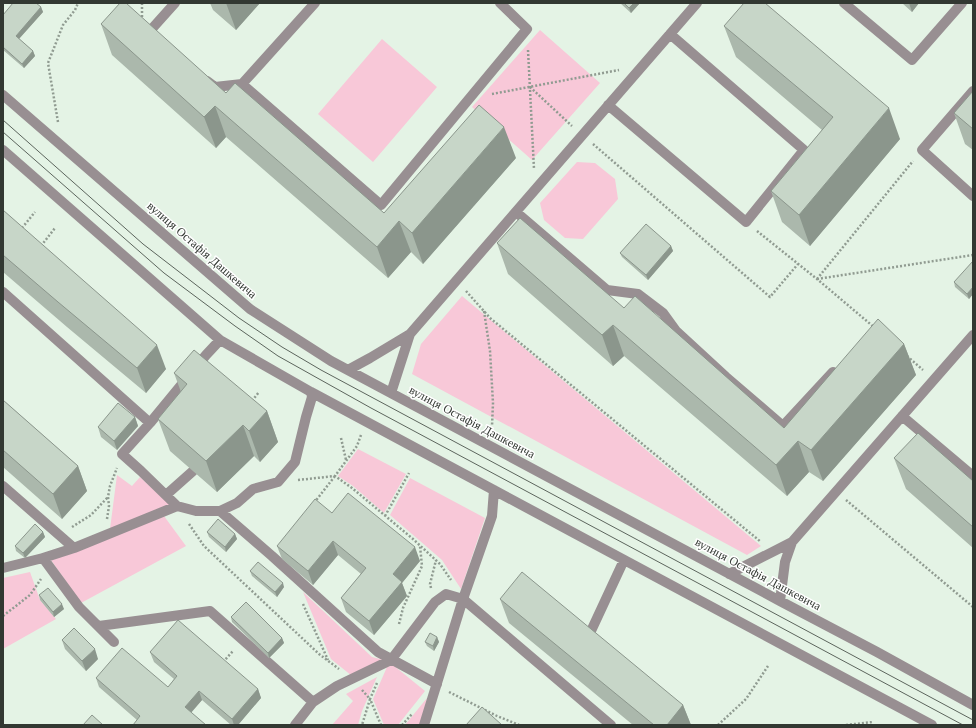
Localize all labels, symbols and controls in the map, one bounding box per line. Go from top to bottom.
street label: вулиця Остафія Дашкевича [144,198,261,302]
street label: вулиця Остафія Дашкевича [407,382,538,461]
street label: вулиця Остафія Дашкевича [693,534,824,613]

